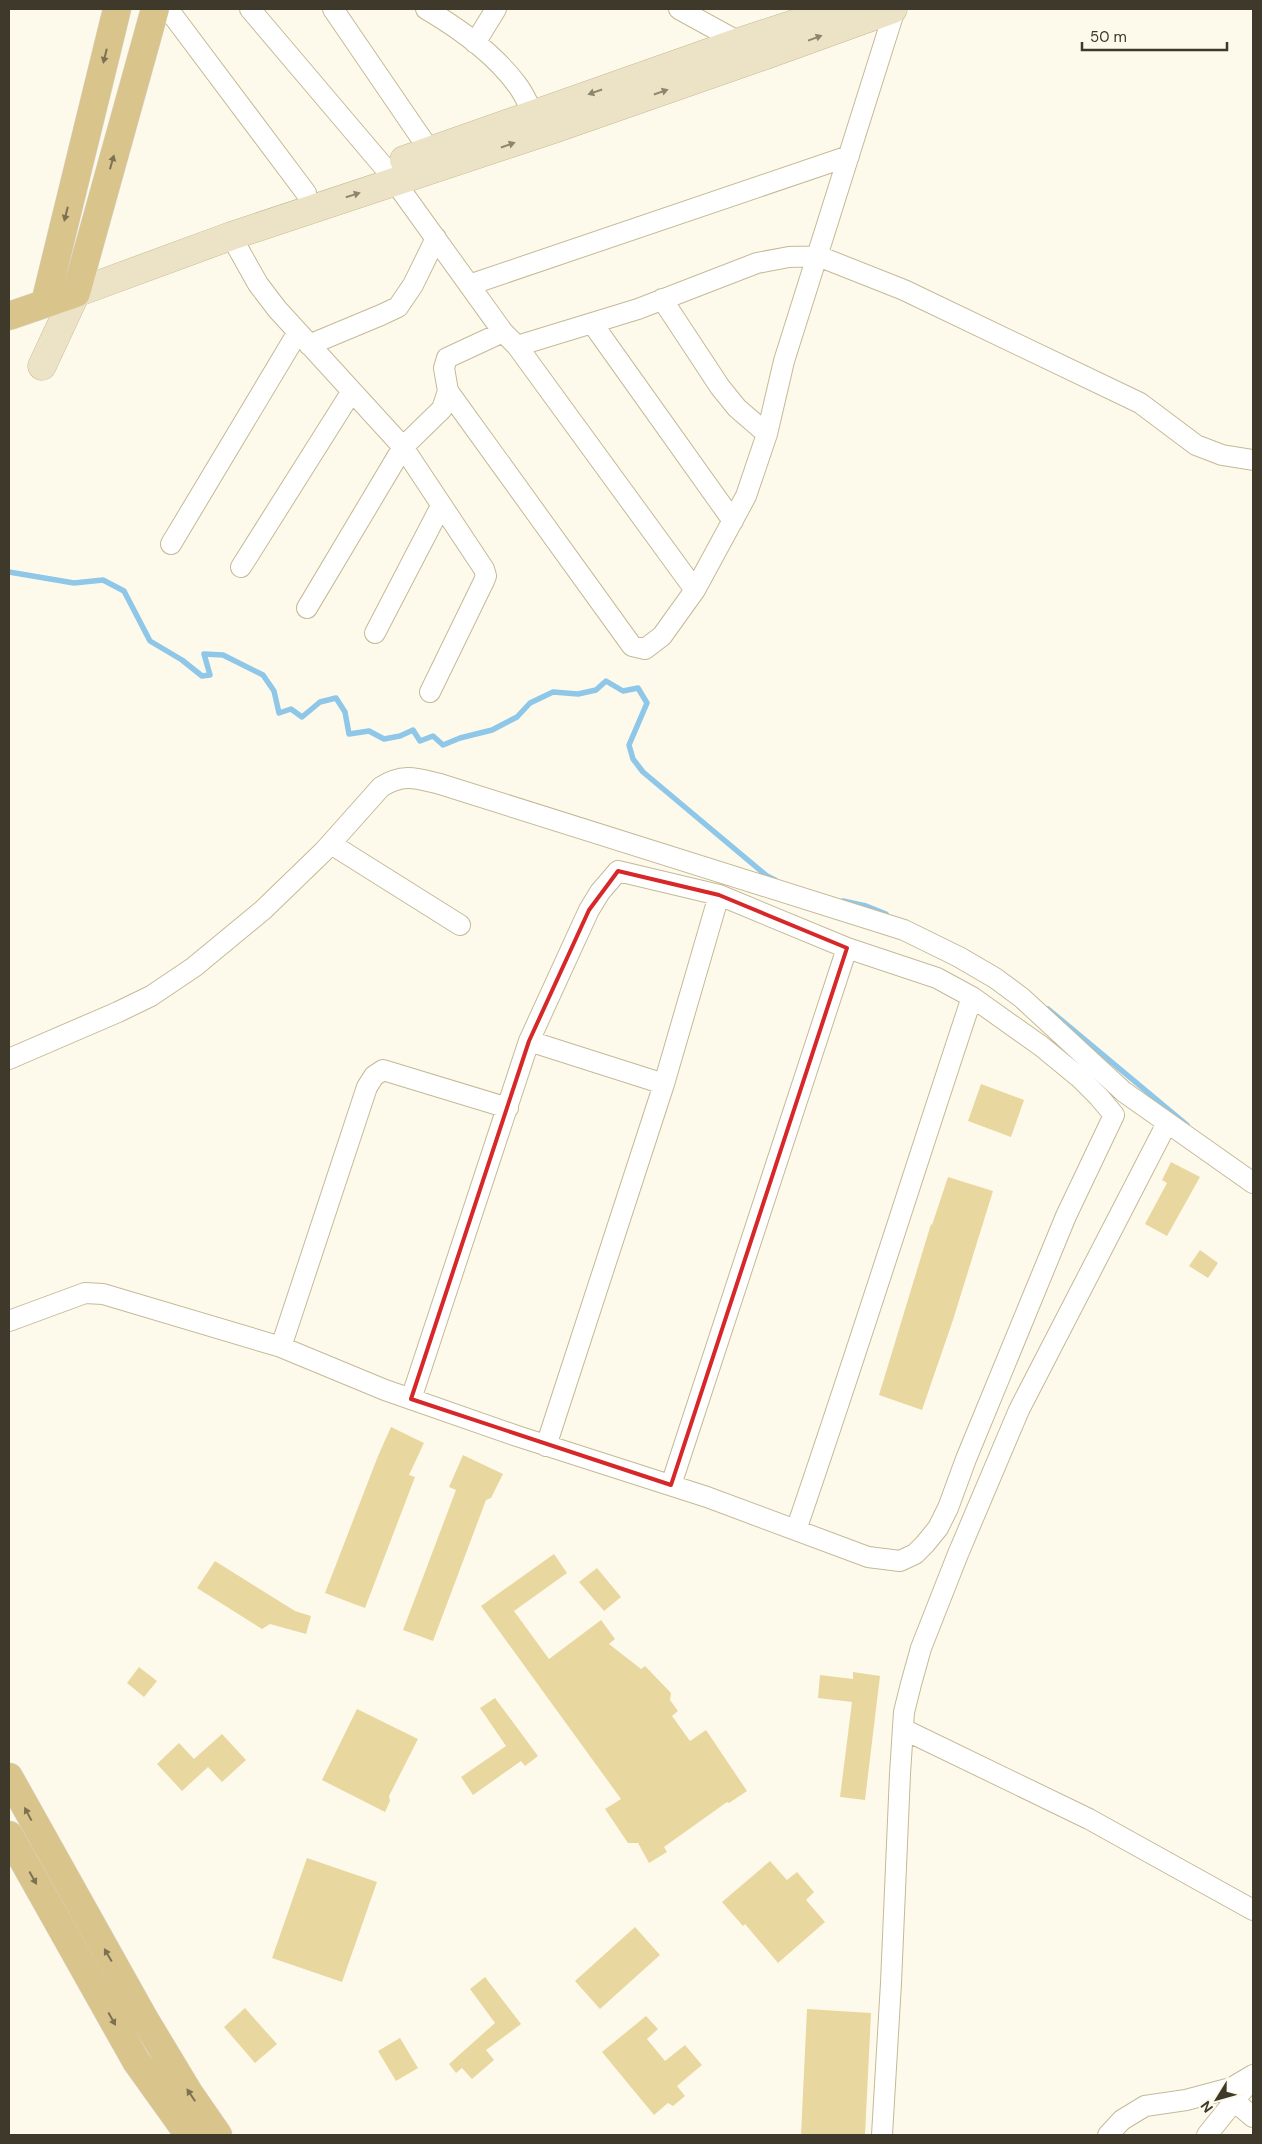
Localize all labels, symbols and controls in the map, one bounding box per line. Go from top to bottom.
scale bar [1082,20,1227,52]
text: 50 m [1090,27,1127,47]
one-way arrow [807,34,822,41]
one-way arrow [101,49,109,64]
one-way arrow [587,88,602,96]
one-way arrow [654,88,669,95]
one-way arrow [500,140,515,148]
one-way arrow [109,154,117,169]
one-way arrow [346,191,361,198]
one-way arrow [62,206,70,221]
one-way arrow [24,1806,32,1821]
one-way arrow [28,1871,37,1884]
one-way arrow [104,1948,113,1962]
one-way arrow [108,2013,117,2026]
north arrow [1192,2074,1242,2124]
one-way arrow [186,2089,195,2102]
text: N [1196,2097,1217,2116]

